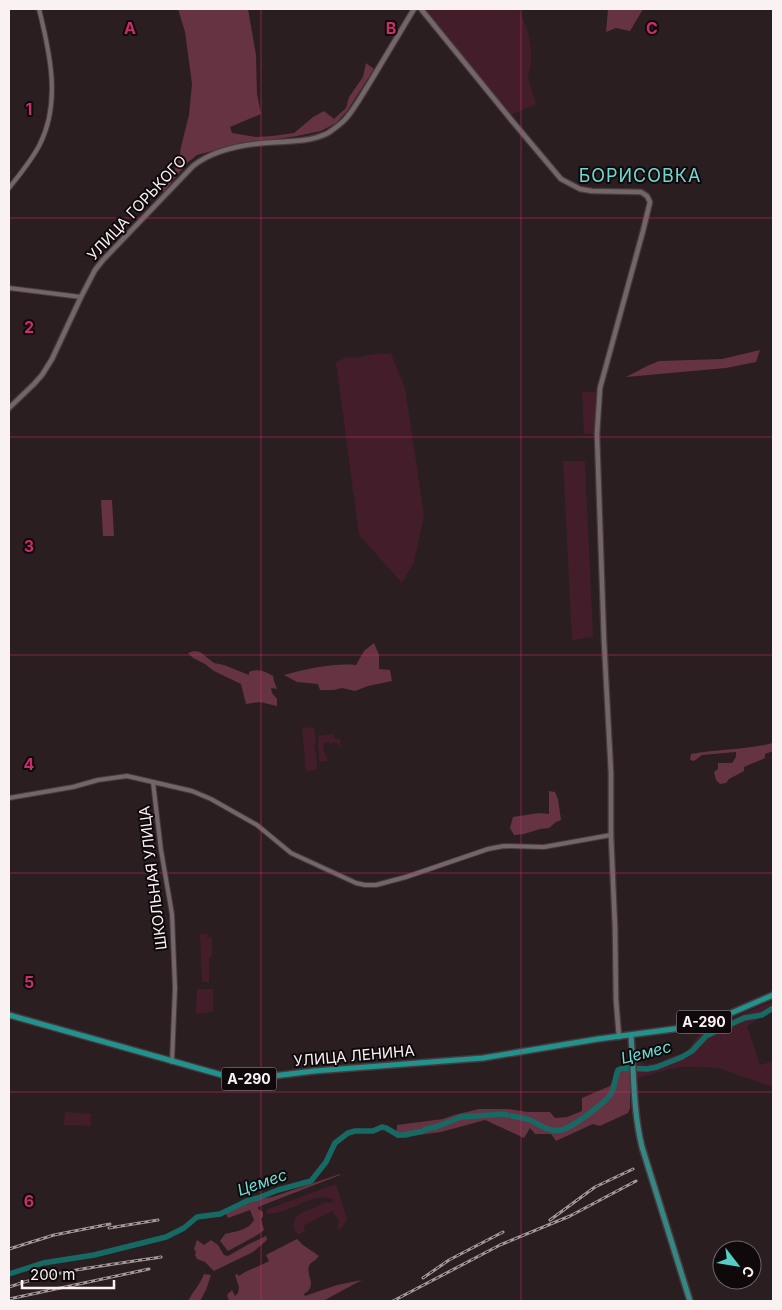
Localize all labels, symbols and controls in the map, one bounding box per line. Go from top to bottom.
text: A [124,18,136,38]
text: B [386,18,396,38]
text: C [646,18,658,38]
text: 1 [26,99,32,119]
street label: УЛИЦА ГОРЬКОГО [83,151,190,264]
district label: БОРИСОВКА [579,165,701,186]
text: 2 [24,317,34,337]
text: 3 [24,536,34,556]
text: 4 [24,754,35,774]
street label: ШКОЛЬНАЯ УЛИЦА [134,805,171,951]
text: 5 [24,972,34,992]
road number: А-290 [676,1010,732,1034]
water label: Цемес [619,1036,673,1068]
street label: УЛИЦА ЛЕНИНА [293,1041,415,1070]
road number: А-290 [222,1068,276,1090]
water label: Цемес [234,1164,290,1200]
text: 6 [24,1191,34,1211]
north arrow [712,1240,762,1290]
scale bar [22,1258,115,1290]
text: С [739,1263,759,1281]
text: 200 m [30,1265,75,1284]

